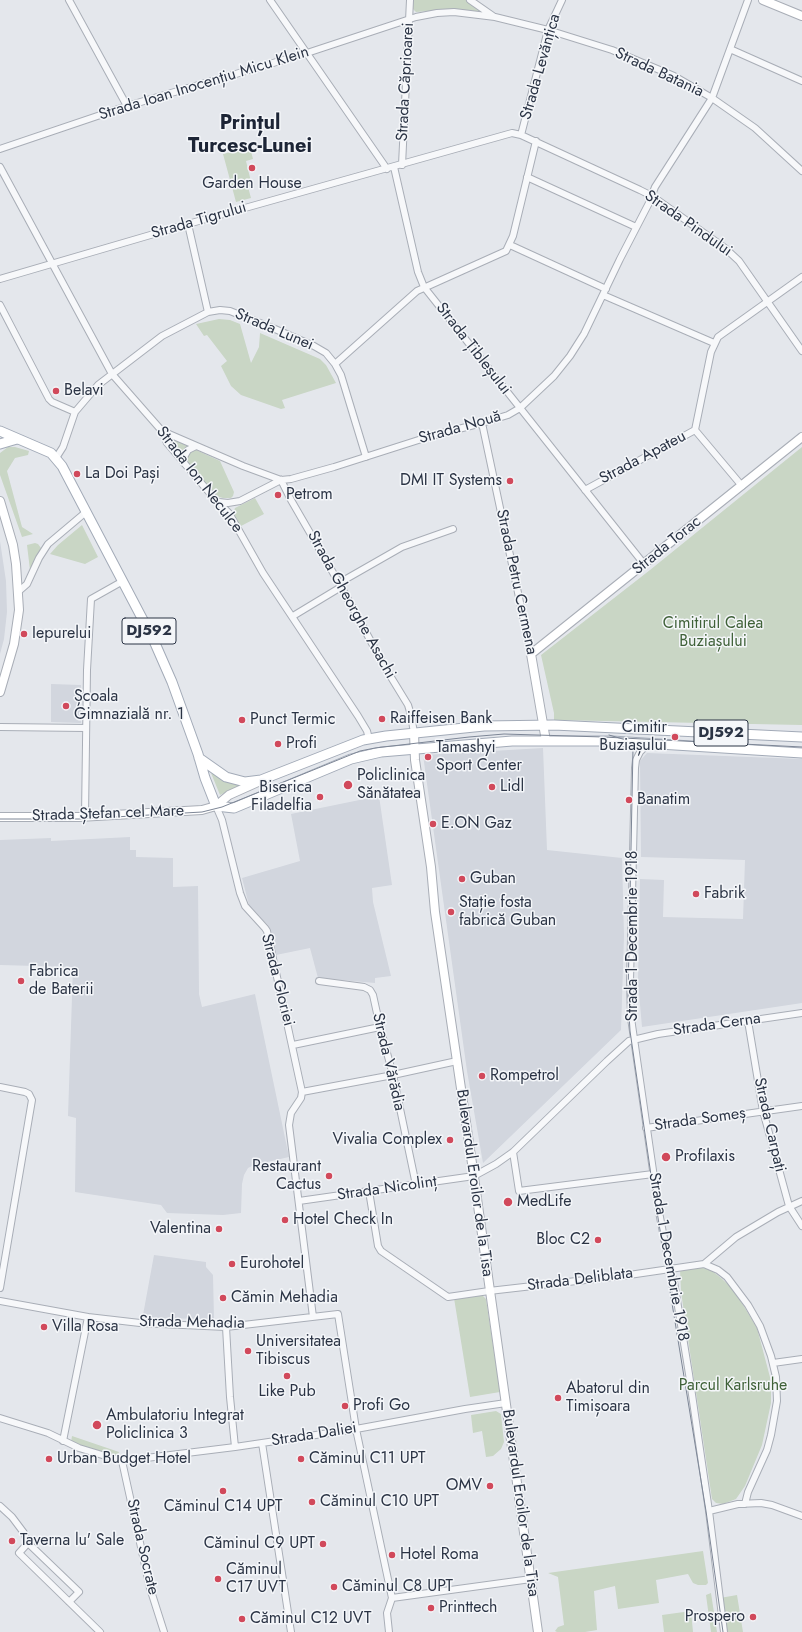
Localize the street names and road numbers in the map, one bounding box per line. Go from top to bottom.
street label: Strada Levănțica [517,12,565,122]
street label: Strada Căprioarei [393,22,419,142]
street label: Strada Ioan Inocențiu Micu Klein [96,43,312,125]
street label: Strada Batania [612,44,706,102]
street label: Strada Pindului [641,187,735,261]
street label: Strada Tigrului [149,198,249,244]
street label: Strada Țibleșului [431,299,515,399]
street label: Strada Lunei [232,305,316,355]
street label: Strada Nouă [417,407,503,449]
street label: Strada Ion Neculce [152,423,246,537]
street label: Strada Apateu [596,427,690,489]
street label: Strada Petru Cermena [491,508,541,656]
street label: Strada Torac [629,512,705,580]
street label: Strada Gheorghe Asachi [302,528,400,682]
road number: DJ592 [122,618,176,644]
road number: DJ592 [694,720,748,746]
street label: Strada Ștefan cel Mare [32,802,184,826]
street label: Strada 1 Decembrie 1918 [623,850,643,1022]
street label: Strada Gloriei [256,932,298,1028]
street label: Strada Cerna [672,1009,762,1041]
street label: Strada Vărădia [367,1011,409,1113]
street label: Strada Carpați [749,1076,789,1174]
street label: Bulevardul Eroilor de la Tisa [451,1088,497,1278]
street label: Strada Someș [653,1104,747,1136]
street label: Strada 1 Decembrie 1918 [644,1171,692,1343]
street label: Strada Nicolinț [336,1173,438,1205]
street label: Strada Deliblata [526,1264,634,1296]
street label: Strada Mehadia [139,1312,245,1334]
street label: Bulevardul Eroilor de la Tisa [497,1408,543,1598]
street label: Strada Daliei [270,1419,358,1451]
street label: Strada Socrate [122,1497,162,1597]

